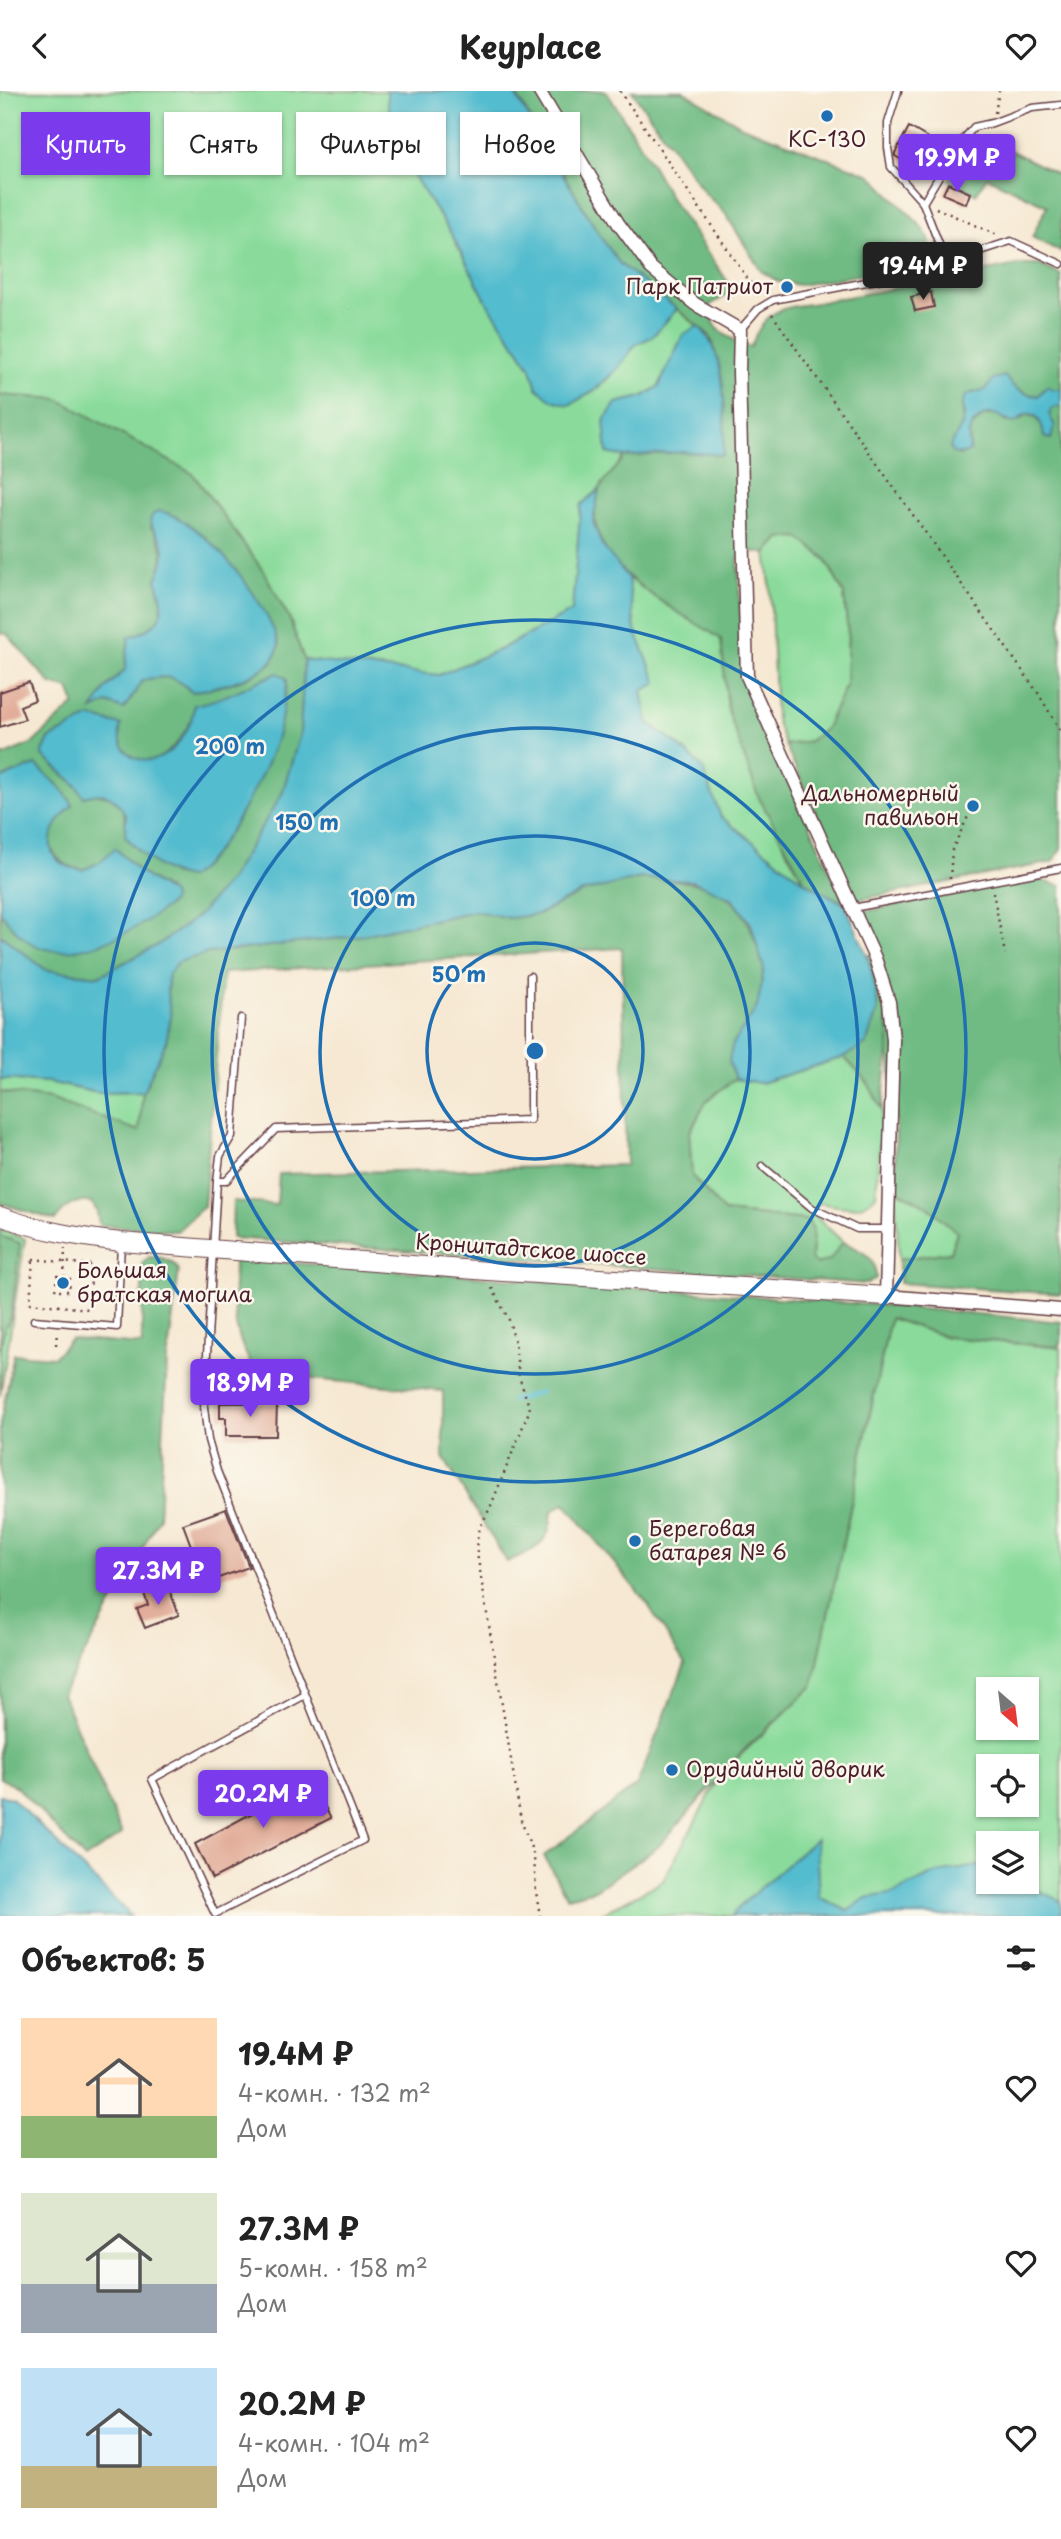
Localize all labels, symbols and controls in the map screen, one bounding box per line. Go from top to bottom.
text: Keyplace [459,22,602,70]
icon: back [21,27,59,65]
icon: heart [1002,27,1040,65]
marker: КС-130 [819,108,835,124]
chip: Купить [21,112,150,175]
chip: Снять [164,112,282,175]
chip: Фильтры [296,112,446,175]
chip: Новое [460,112,580,175]
place label: КС-130 [788,122,866,154]
pin: 19.9M ₽ [892,134,1022,194]
text: 19.9M ₽ [914,139,1000,174]
pin: 19.4M ₽ [858,243,988,302]
text: 19.4M ₽ [879,247,967,282]
place label: Парк Патриот [626,269,774,301]
marker: Парк Патриот [779,279,795,295]
text: 200 m [195,729,265,761]
place label: Дальномерный павильон [801,776,959,832]
marker: Дальномерный павильон [965,798,981,814]
text: 150 m [275,805,339,837]
text: 100 m [350,881,416,913]
text: 50 m [432,957,486,989]
centre of rings [523,1039,547,1063]
street label: Кронштадтское шоссе [415,1224,648,1272]
place label: Большая братская могила [77,1253,253,1309]
marker: Большая братская могила [55,1275,71,1291]
pin: 18.9M ₽ [185,1359,315,1419]
text: 18.9M ₽ [206,1364,294,1399]
place label: Береговая батарея № 6 [649,1511,787,1567]
marker: Береговая батарея № 6 [627,1533,643,1549]
pin: 27.3M ₽ [93,1547,223,1607]
text: 27.3M ₽ [112,1552,204,1587]
north arrow [976,1677,1040,1739]
map controls [976,1677,1039,1894]
place label: Орудийный дворик [686,1752,885,1784]
button: locate [976,1754,1039,1817]
marker: Орудийный дворик [664,1762,680,1778]
pin: 20.2M ₽ [198,1771,328,1830]
text: 20.2M ₽ [214,1775,312,1810]
button: layers [976,1831,1039,1894]
text: Объектов: 5 [21,1936,206,1981]
icon: filters [1002,1939,1040,1977]
text: 19.4M ₽ [238,2030,353,2075]
icon: home [77,2046,161,2130]
icon: heart [1002,2069,1040,2107]
text: 4-комн. · 132 m² [238,2075,431,2110]
text: Дом [238,2110,287,2145]
text: 27.3M ₽ [238,2205,359,2250]
icon: home [77,2221,161,2305]
icon: heart [1002,2244,1040,2282]
text: 5-комн. · 158 m² [238,2250,428,2285]
text: Дом [238,2285,287,2320]
text: 20.2M ₽ [238,2380,366,2425]
icon: home [77,2396,161,2480]
icon: heart [1002,2419,1040,2457]
text: 4-комн. · 104 m² [238,2425,430,2460]
text: Дом [238,2460,287,2495]

